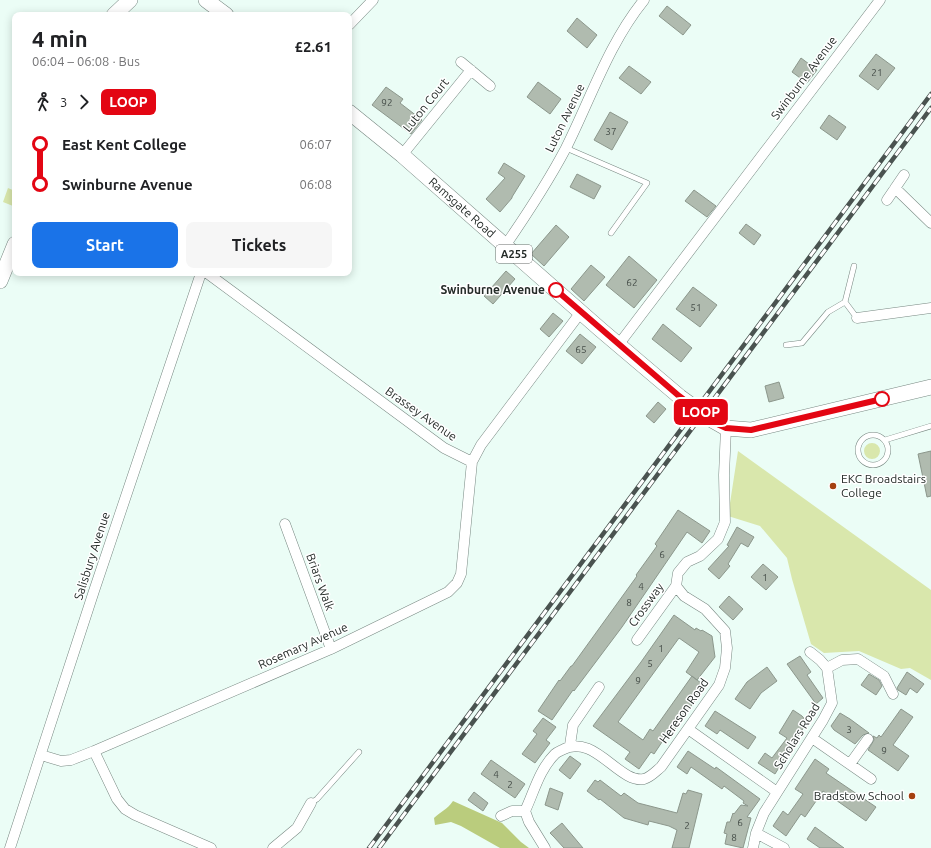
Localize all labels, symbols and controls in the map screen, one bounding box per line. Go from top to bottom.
text: 4 min [32,26,88,51]
street label: Swinburne Avenue [768,34,839,122]
text: £2.61 [294,38,332,55]
text: 06:04 – 06:08 · Bus [32,54,140,68]
house number: 21 [871,67,883,78]
street label: Luton Court [400,75,451,134]
street label: Luton Avenue [542,81,587,154]
icon: walk [32,91,54,113]
icon: forward [73,91,95,113]
text: LOOP [109,94,148,110]
text: 3 [60,95,67,109]
house number: 92 [381,97,393,108]
house number: 37 [605,126,617,137]
text: East Kent College [62,136,187,153]
text: 06:07 [299,137,332,151]
street label: Ramsgate Road [426,175,498,240]
text: Swinburne Avenue [62,176,193,193]
text: 06:08 [299,177,332,191]
button: Start [32,222,178,268]
button: Tickets [186,222,332,268]
road number: A255 [496,245,532,263]
house number: 62 [626,277,638,288]
marker: Swinburne Avenue [548,282,564,298]
place label: Swinburne Avenue [440,283,545,296]
house number: 51 [690,302,702,313]
house number: 65 [575,344,587,355]
street label: Brassey Avenue [383,384,460,443]
unlabelled marker [874,391,890,407]
line badge: LOOP [673,399,729,425]
text: LOOP [682,404,720,420]
place label: EKC Broadstairs College [841,472,926,499]
marker: EKC Broadstairs College [828,481,838,491]
street label: Salisbury Avenue [71,510,112,601]
house number: 6 [659,549,665,560]
street label: Briars Walk [304,551,337,612]
house number: 1 [762,572,768,583]
street label: Crossway [625,580,666,629]
house number: 4 [638,581,644,592]
house number: 8 [626,597,632,608]
street label: Rosemary Avenue [256,620,350,671]
house number: 1 [658,643,664,654]
house number: 5 [647,658,653,669]
house number: 9 [635,675,641,686]
street label: Hereson Road [657,676,711,745]
street label: Scholars Road [771,700,822,771]
house number: 3 [846,724,852,735]
house number: 9 [881,745,887,756]
house number: 4 [493,769,499,780]
house number: 2 [507,779,513,790]
place label: Bradstow School [814,789,904,802]
marker: Bradstow School [907,791,917,801]
house number: 6 [737,817,743,828]
house number: 2 [684,820,690,831]
house number: 8 [731,832,737,843]

